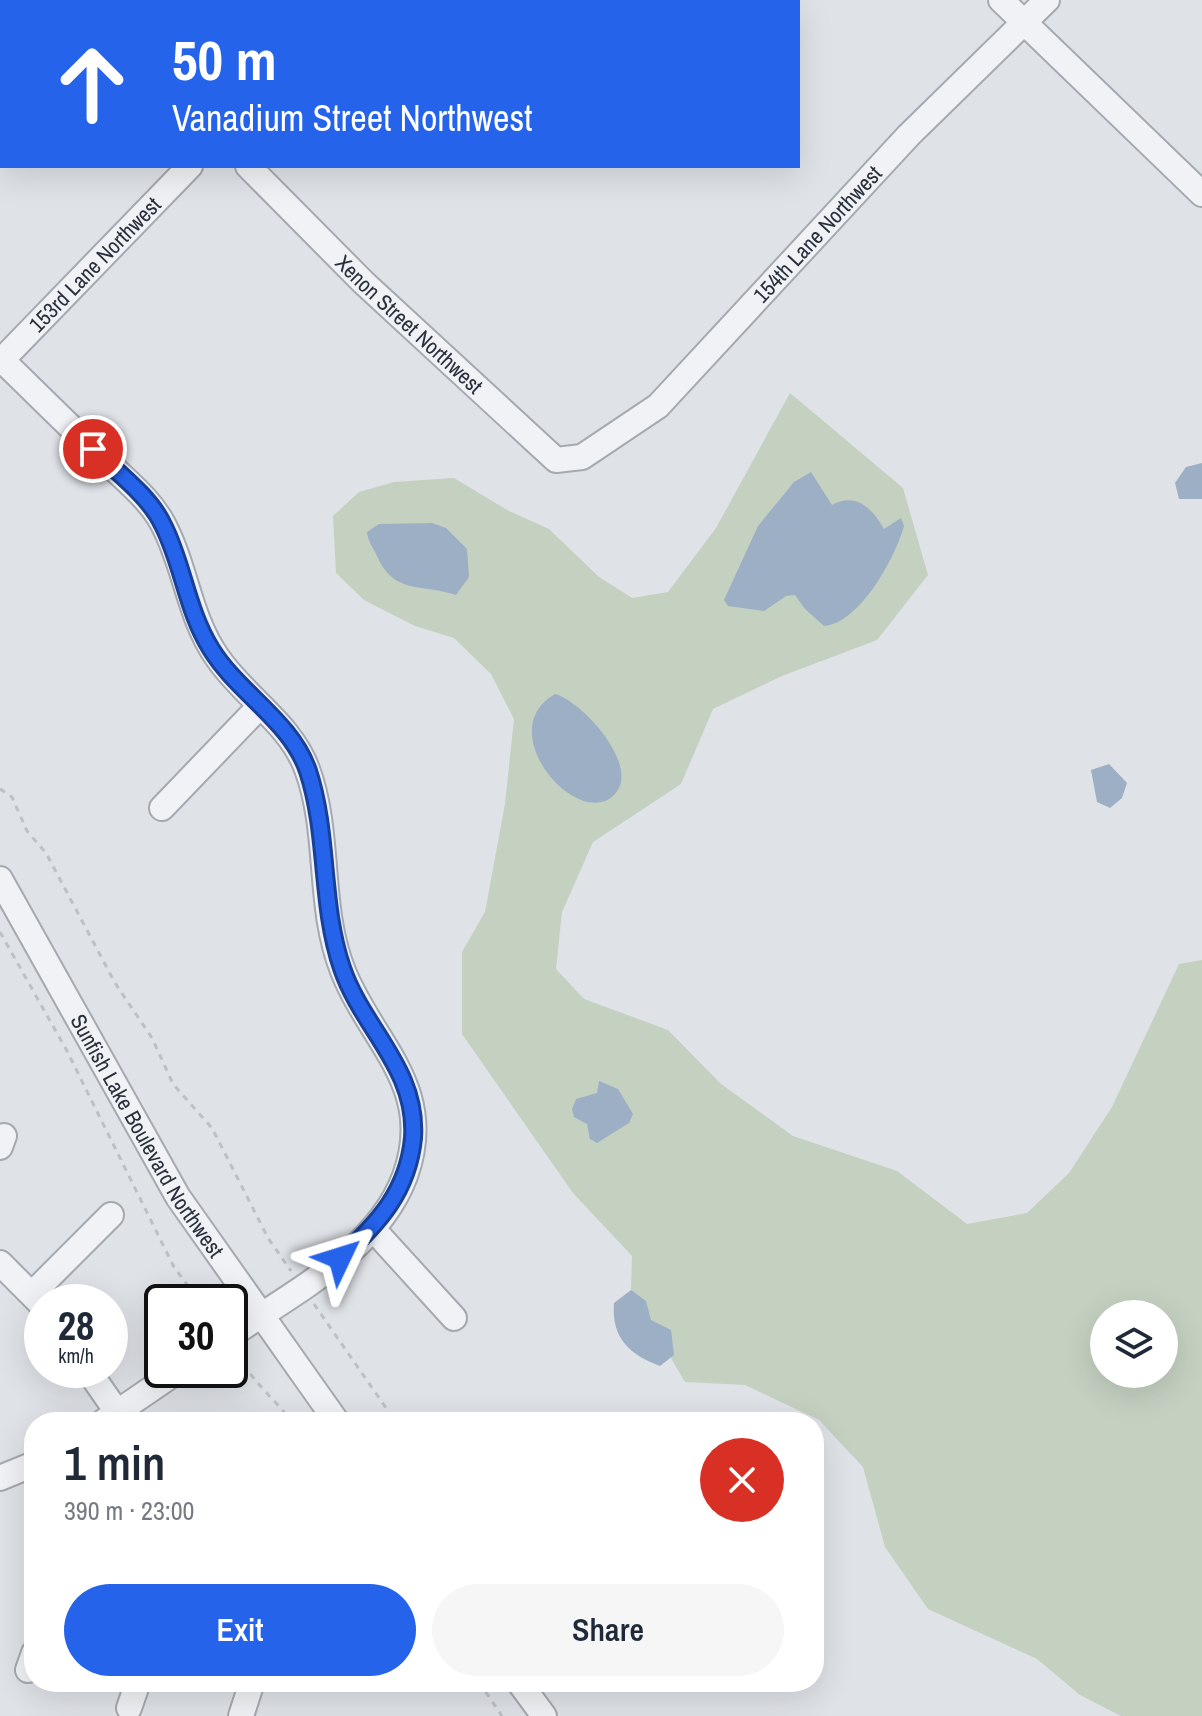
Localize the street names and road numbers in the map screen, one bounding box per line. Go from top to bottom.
street label: 154th Lane Northwest [746,159,888,309]
street label: 153rd Lane Northwest [22,190,167,339]
street label: Xenon Street Northwest [329,248,490,400]
street label: Sunfish Lake Boulevard Northwest [64,1009,231,1263]

